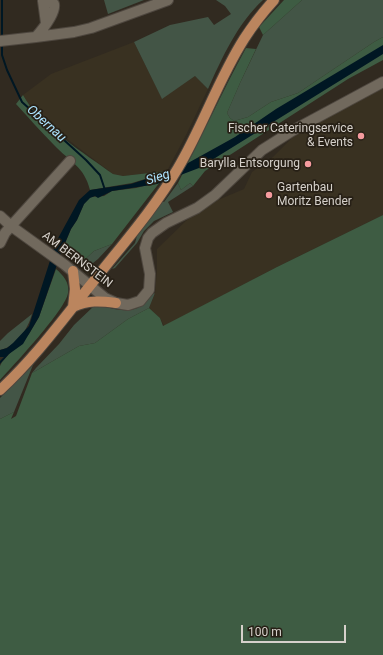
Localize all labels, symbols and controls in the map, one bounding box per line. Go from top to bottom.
water label: Obernau [23,102,69,146]
place label: Fischer Cateringservice & Events [228,122,353,150]
marker: Fischer Cateringservice & Events [356,131,366,141]
place label: Barylla Entsorgung [200,157,300,171]
marker: Barylla Entsorgung [303,159,313,169]
water label: Sieg [144,167,172,189]
place label: Gartenbau Moritz Bender [277,181,352,209]
marker: Gartenbau Moritz Bender [264,190,274,200]
street label: AM BERNSTEIN [39,229,115,291]
scale bar [243,617,348,643]
text: 100 m [248,625,282,639]

